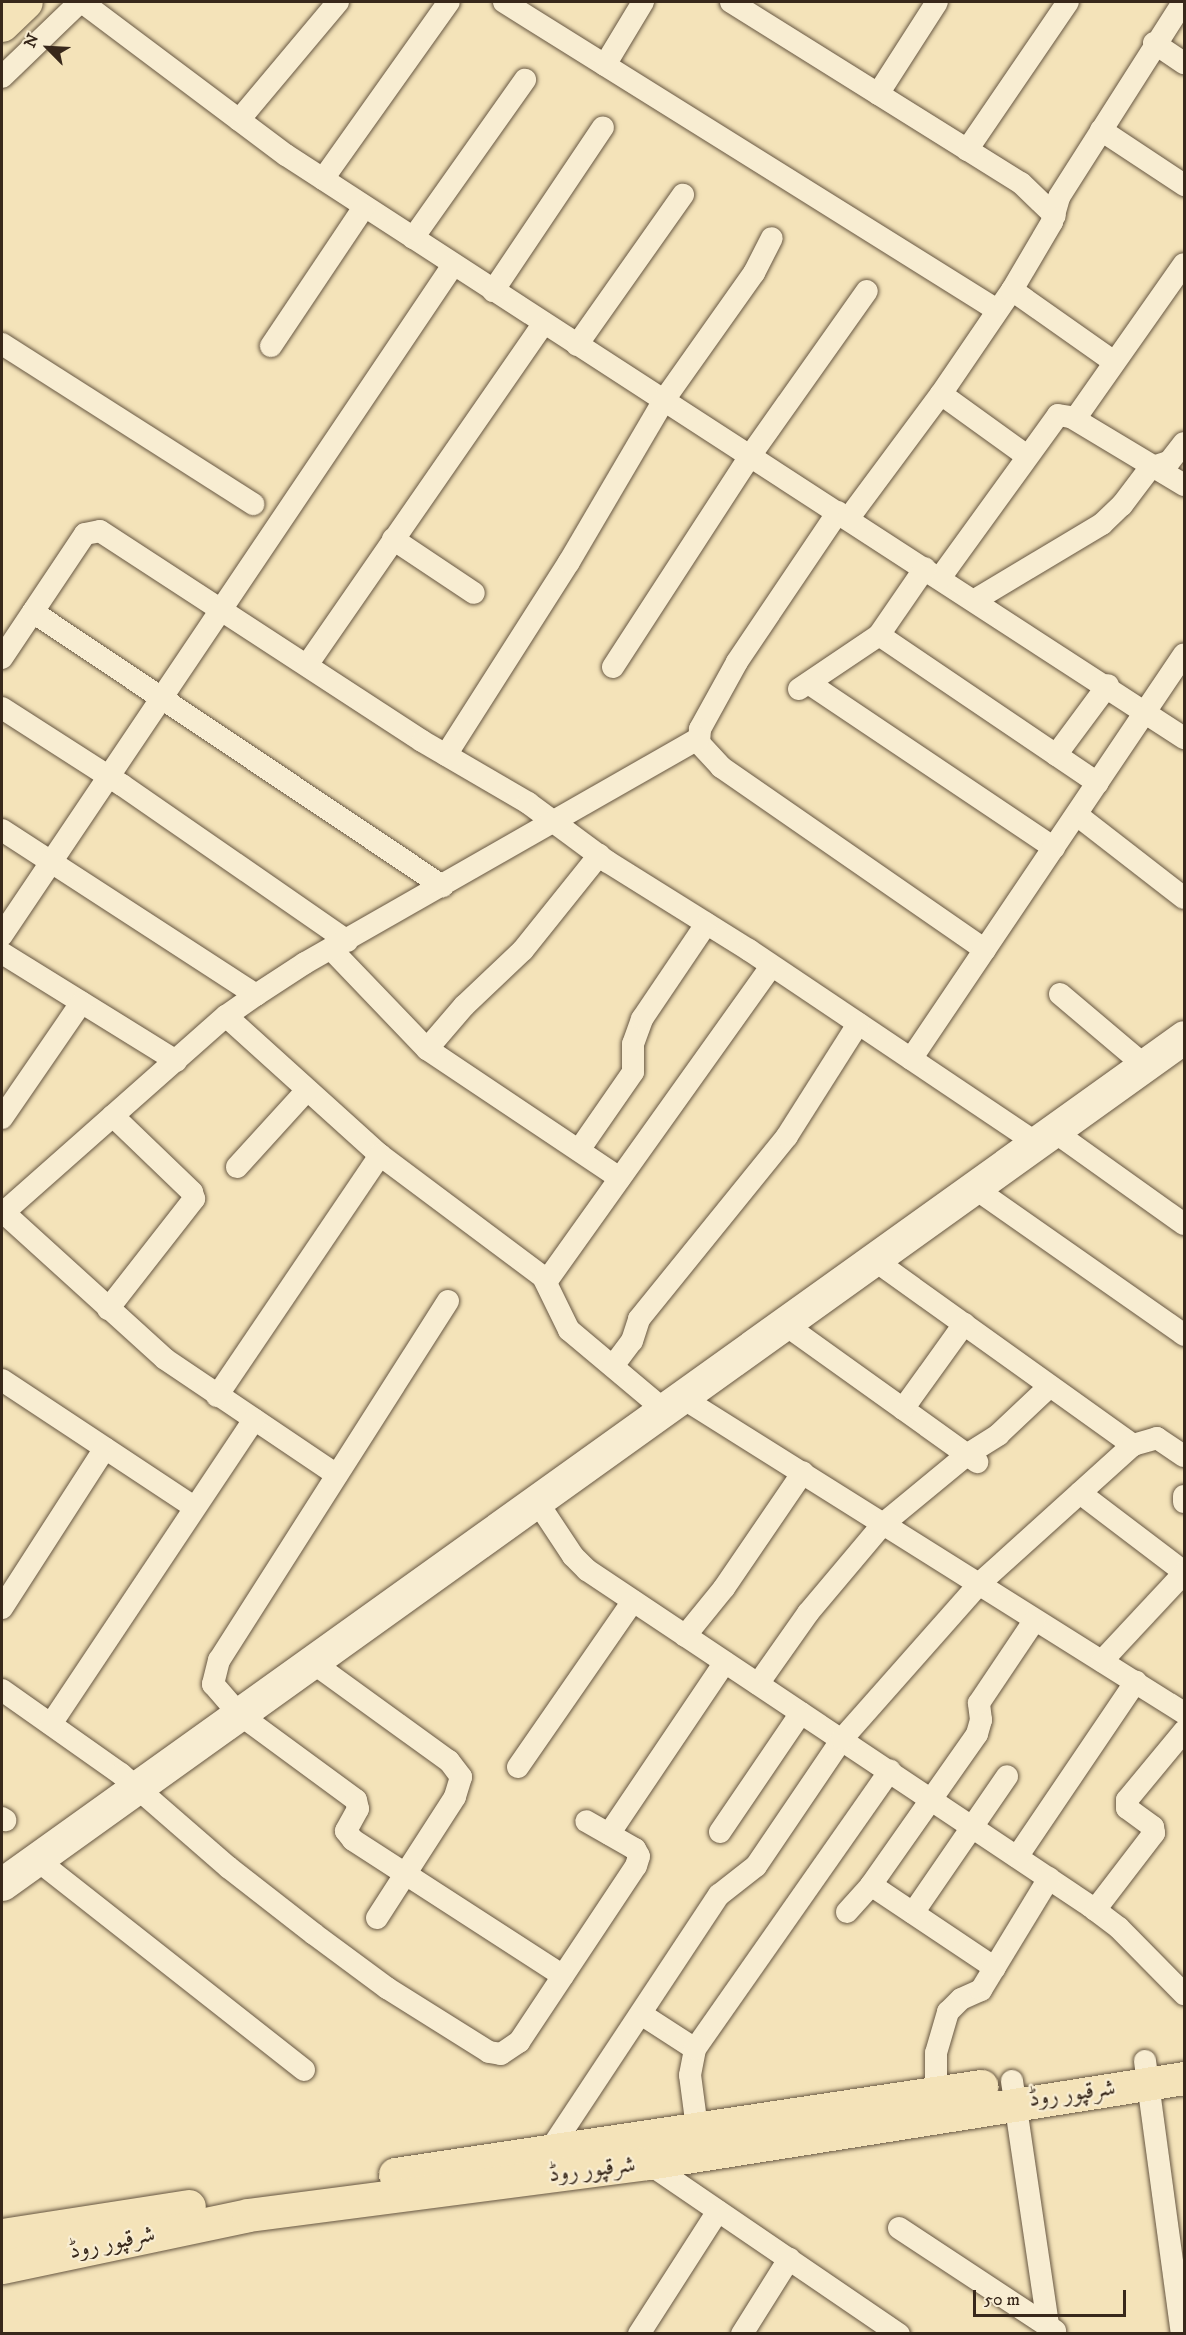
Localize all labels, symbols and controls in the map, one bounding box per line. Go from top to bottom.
north arrow [18,18,78,78]
text: N [20,31,43,51]
street label: شرقپور روڈ [1027,2074,1117,2114]
street label: شرقپور روڈ [547,2150,637,2190]
street label: شرقپور روڈ [66,2220,158,2266]
scale bar [976,2278,1129,2316]
text: 50 m [984,2289,1020,2311]

